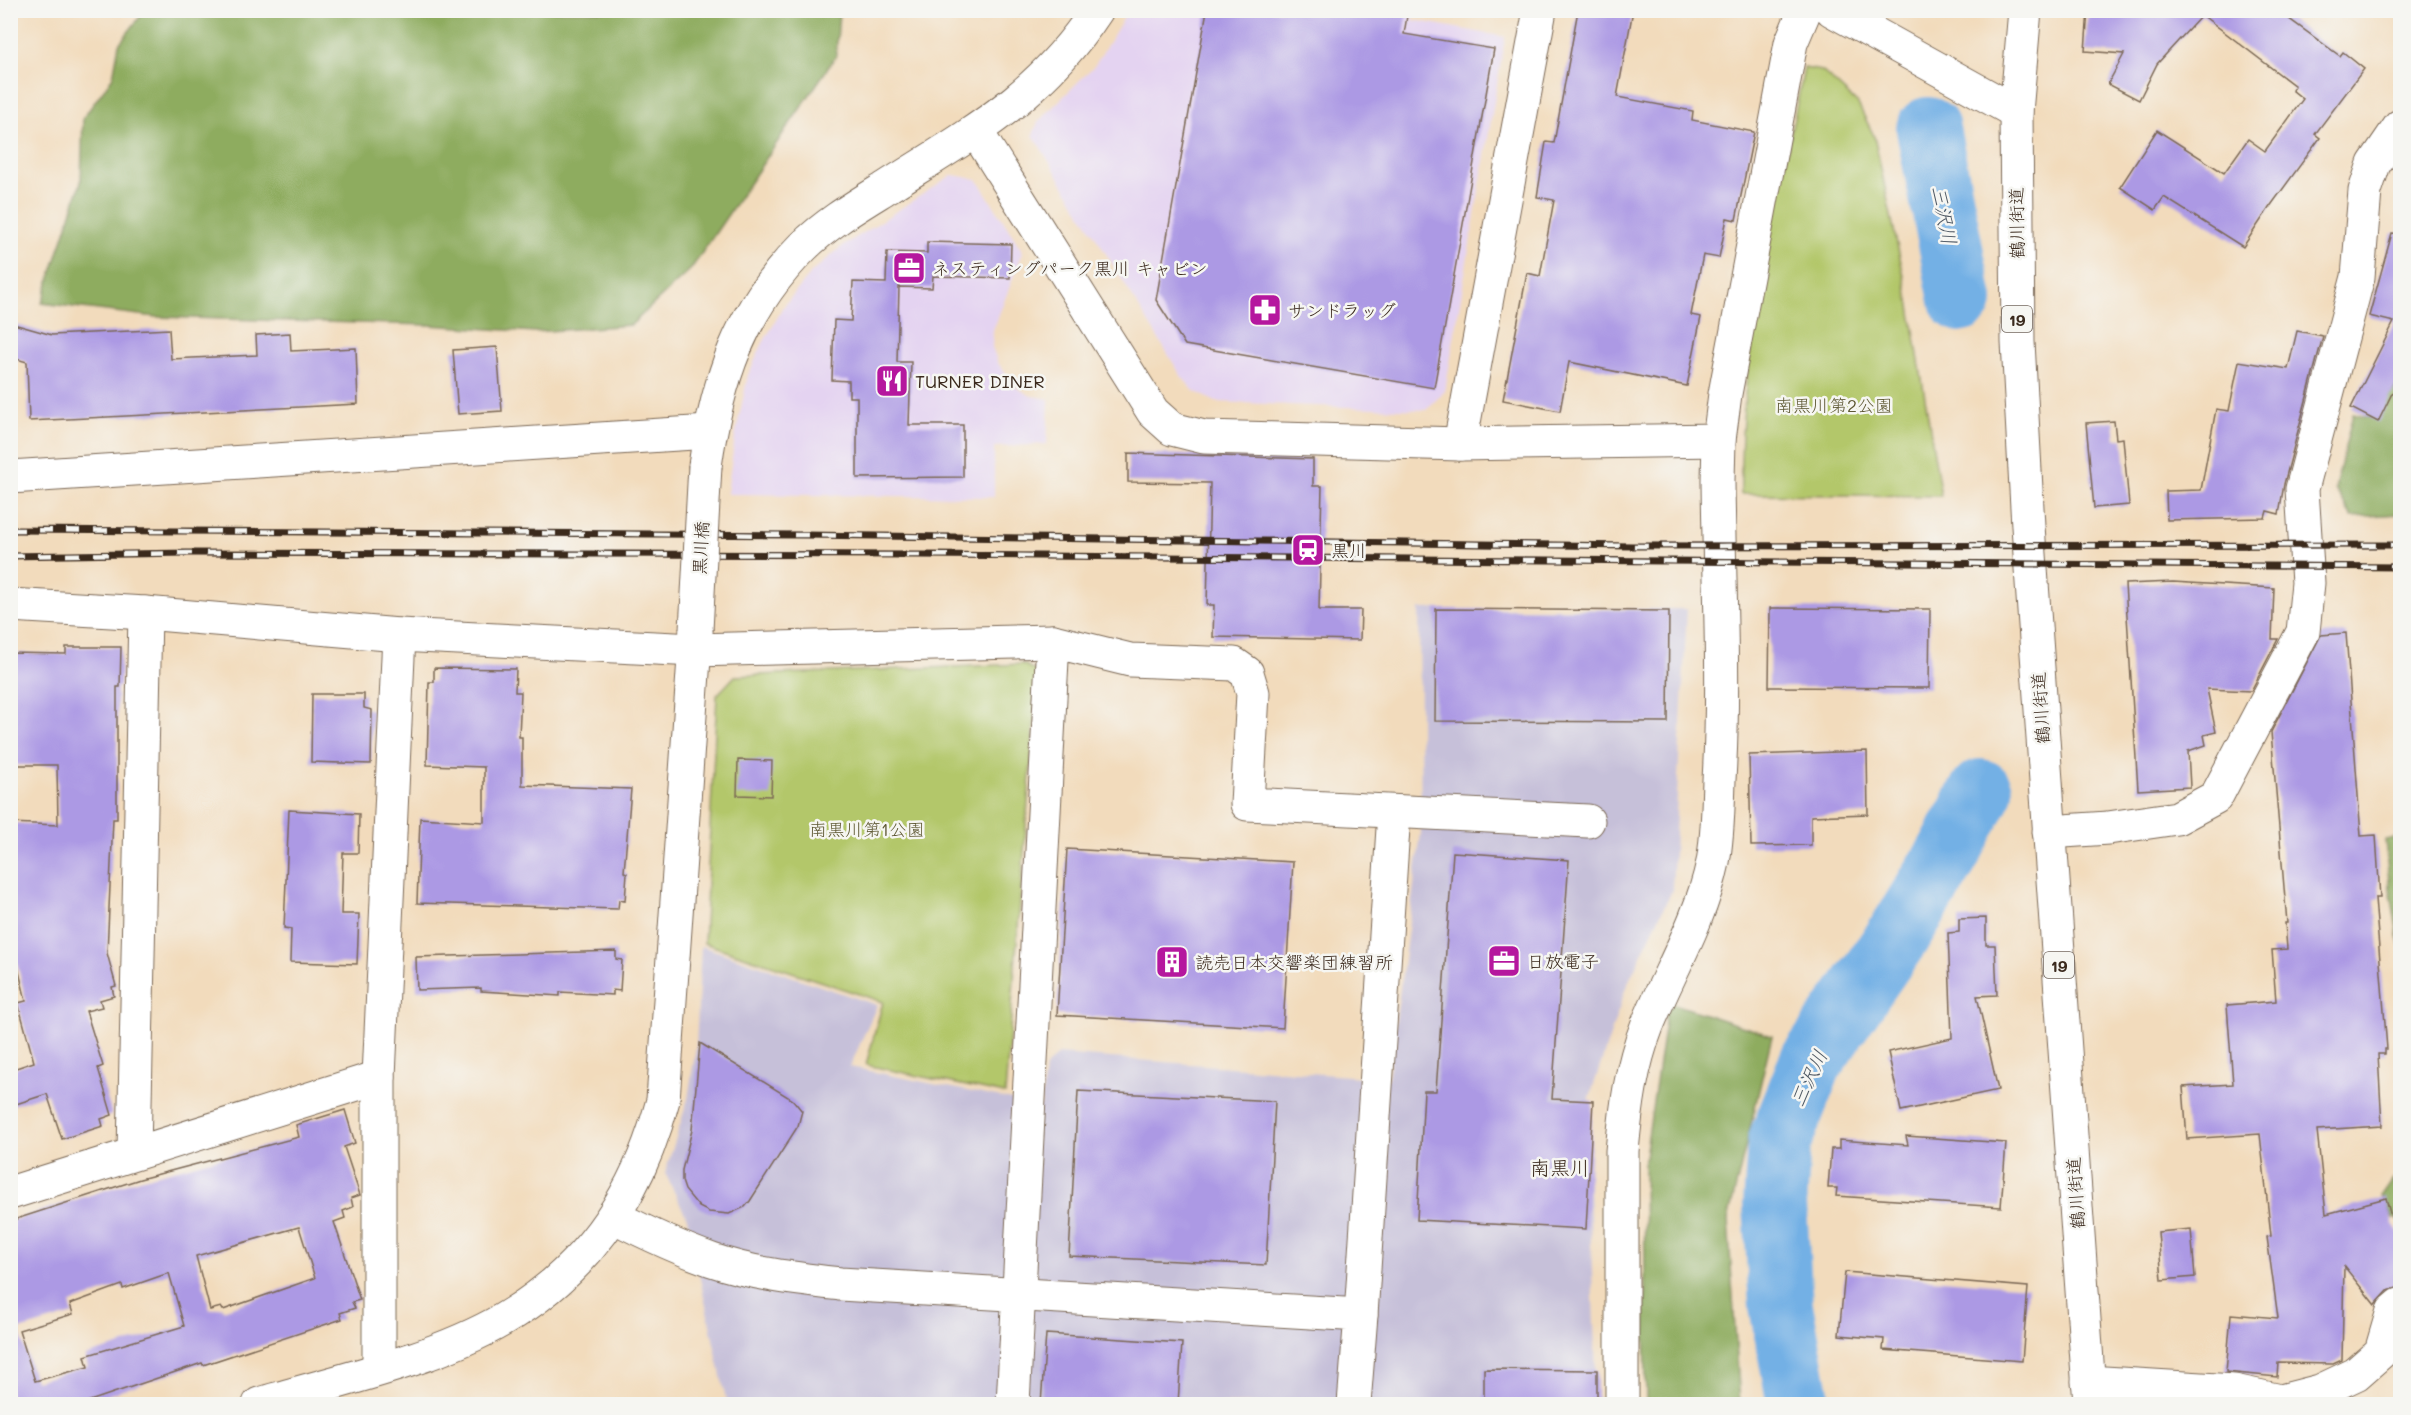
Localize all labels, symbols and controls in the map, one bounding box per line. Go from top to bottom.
water label: 三沢川 [1927,183,1963,247]
street label: 鶴川街道 [2003,187,2029,259]
office icon: ネスティングパーク黒川 キャビン [891,250,927,286]
place label: ネスティングパーク黒川 キャビン [932,256,1208,280]
pharmacy icon: サンドラッグ [1247,292,1283,328]
place label: サンドラッグ [1288,298,1396,322]
road number: 19 [2002,306,2032,332]
restaurant icon: TURNER DINER [874,363,910,399]
place label: TURNER DINER [915,369,1045,393]
park label: 南黒川第2公園 [1775,393,1893,417]
street label: 黒川橋 [687,520,713,576]
station icon: 黒川 [1290,532,1326,568]
place label: 黒川 [1331,538,1367,562]
street label: 鶴川街道 [2026,671,2054,745]
park label: 南黒川第1公園 [809,817,925,841]
office icon: 日放電子 [1486,943,1522,979]
building icon: 読売日本交響楽団練習所 [1154,944,1190,980]
place label: 日放電子 [1527,949,1599,973]
place label: 読売日本交響楽団練習所 [1195,950,1393,974]
road number: 19 [2044,952,2074,978]
water label: 三沢川 [1784,1045,1832,1111]
district label: 南黒川 [1530,1154,1590,1180]
street label: 鶴川街道 [2061,1156,2089,1230]

